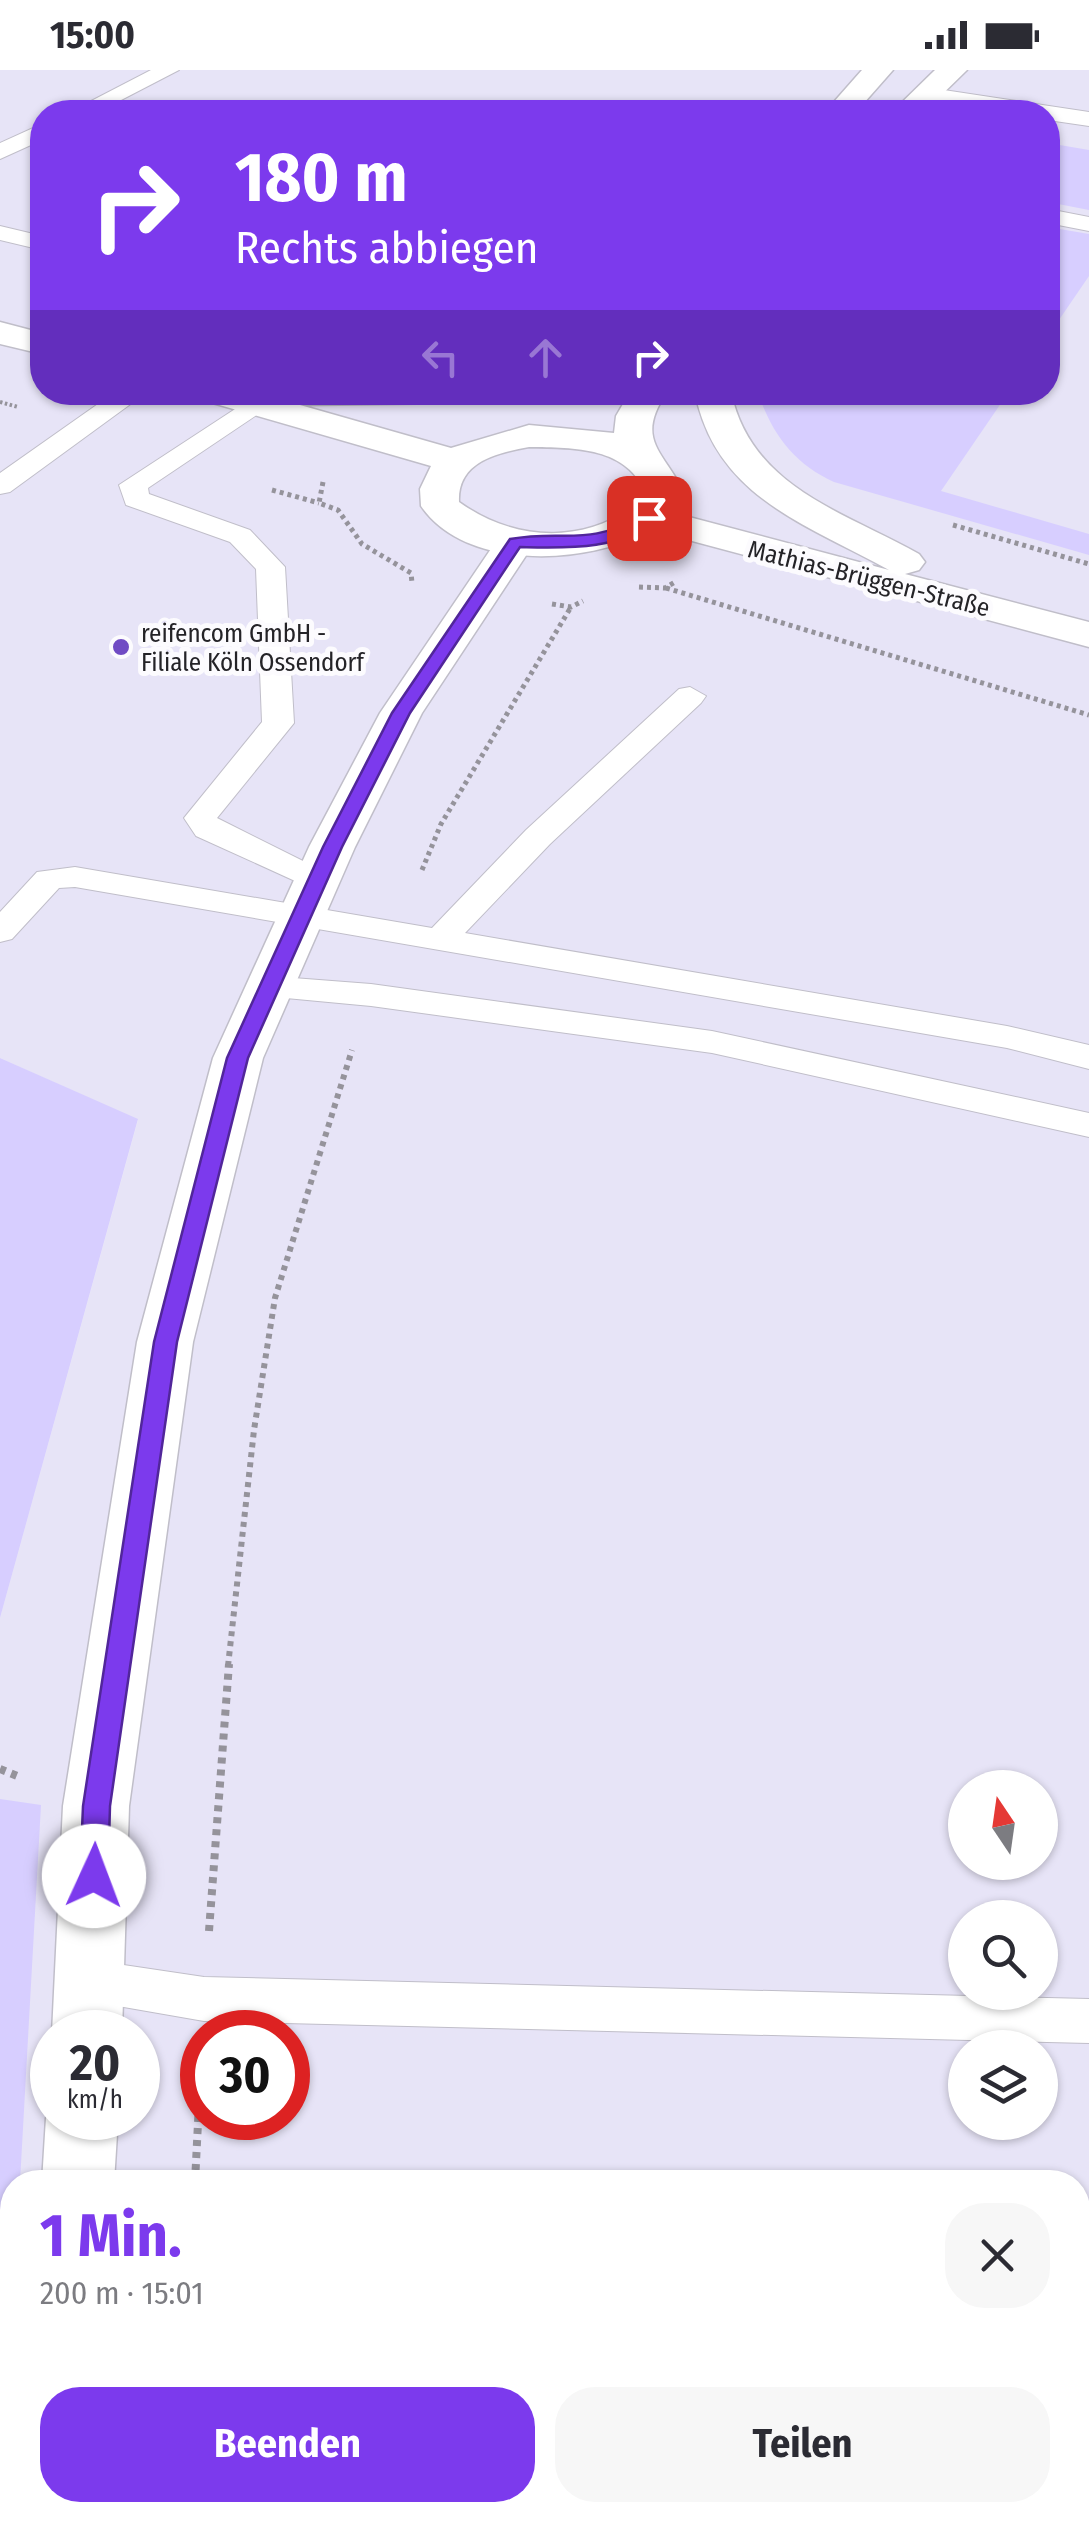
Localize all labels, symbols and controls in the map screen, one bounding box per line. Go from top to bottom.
text: 15:00 [50,12,135,58]
text: 180 m [235,136,408,220]
icon: right [70,140,200,270]
text: Rechts abbiegen [235,221,538,275]
icon: left [413,330,468,385]
icon: ahead [518,330,573,385]
icon: right [623,330,678,385]
pin [607,476,692,561]
icon: arrive [622,491,677,546]
street label: Mathias-Brüggen-Straße [745,534,993,624]
place label: reifencom GmbH - Filiale Köln Ossendorf [141,619,366,678]
marker: reifencom GmbH - Filiale Köln Ossendorf [110,636,132,658]
north arrow [948,1770,1058,1880]
map controls [948,1770,1058,2140]
position arrow [42,1824,146,1928]
button: search [948,1900,1058,2010]
speed limit sign: 30 [180,2010,310,2140]
button: layers [948,2030,1058,2140]
text: 20 [70,2033,120,2093]
text: km/h [67,2085,123,2115]
text: 1 Min. [40,2200,182,2272]
button: close [945,2203,1050,2308]
text: 200 m · 15:01 [40,2274,204,2312]
button: Beenden [40,2387,535,2502]
button: Teilen [555,2387,1050,2502]

